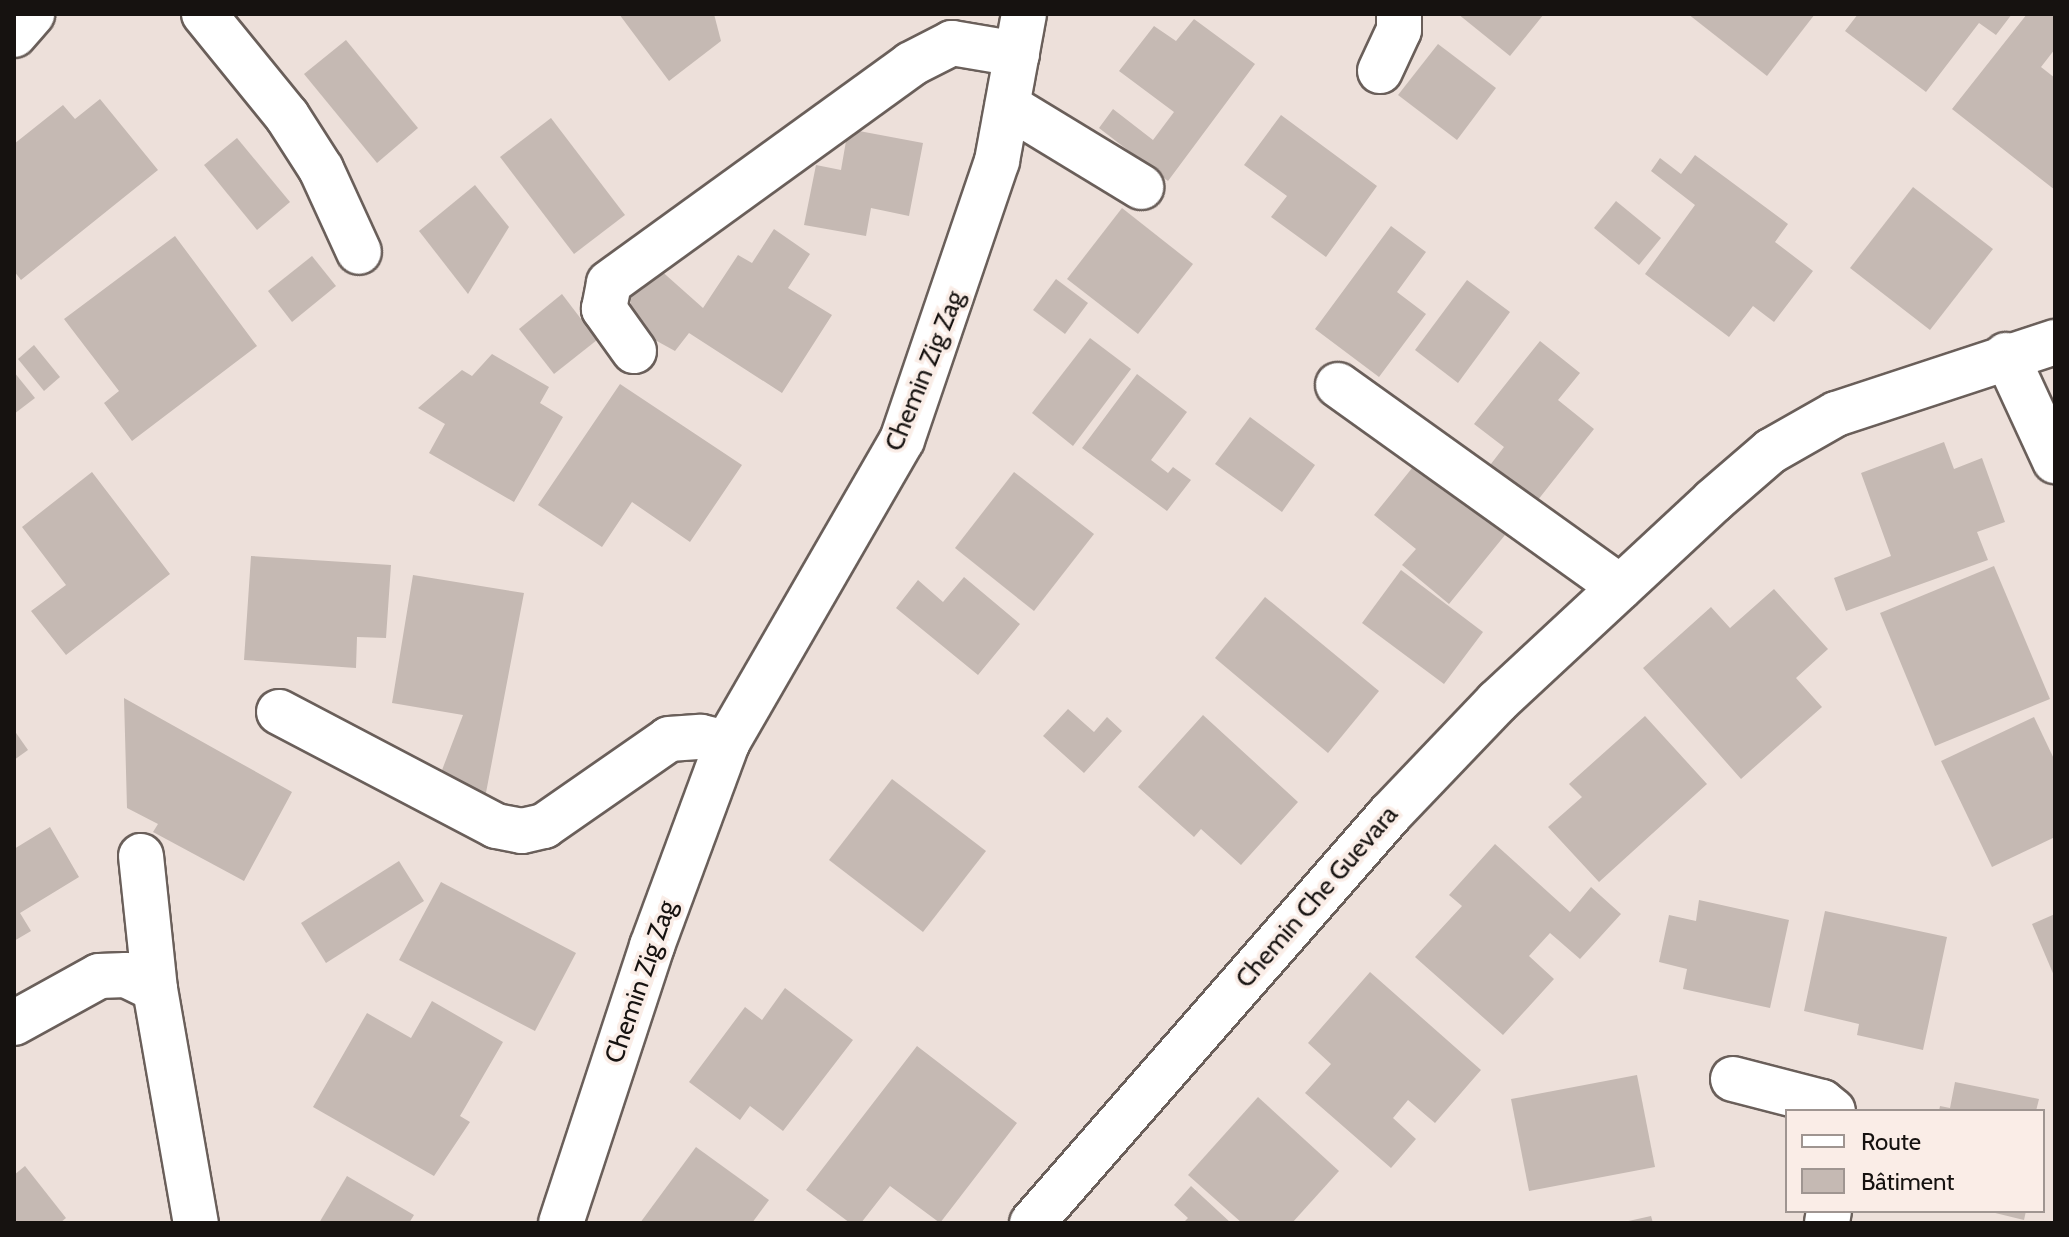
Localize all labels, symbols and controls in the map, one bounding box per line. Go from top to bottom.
street label: Chemin Zig Zag [879,286,971,456]
street label: Chemin Che Guevara [1229,800,1405,994]
street label: Chemin Zig Zag [599,897,683,1067]
legend [1785,1109,2045,1213]
text: Route [1861,1127,1921,1156]
text: Bâtiment [1861,1167,1954,1196]

